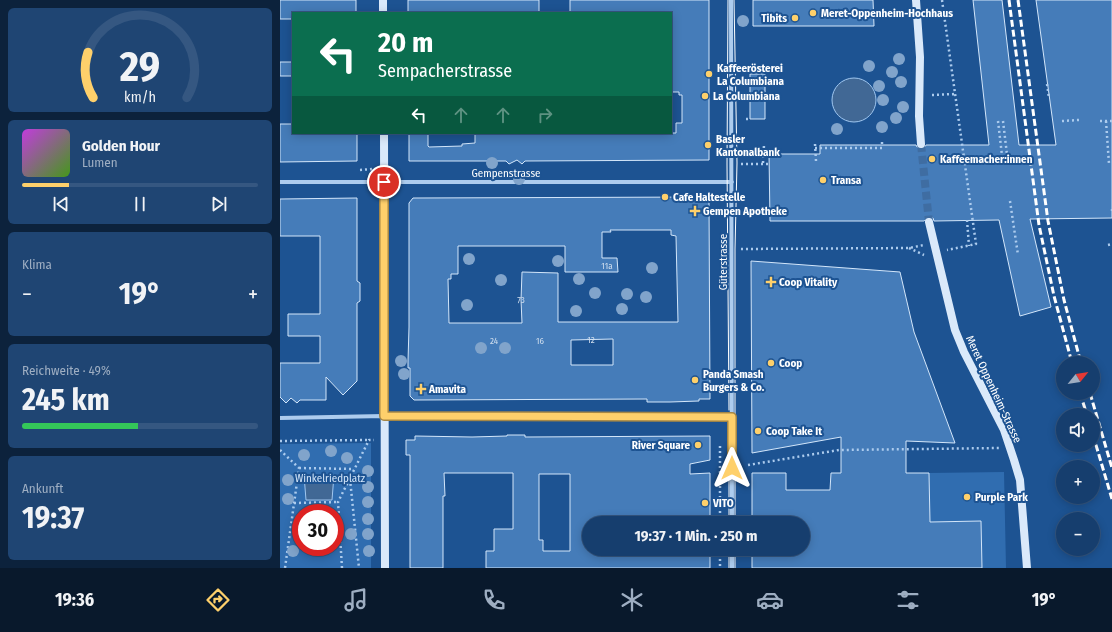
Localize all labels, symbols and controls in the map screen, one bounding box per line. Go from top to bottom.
place label: Meret-Oppenheim-Hochhaus [821,7,953,20]
marker: Meret-Oppenheim-Hochhaus [808,8,818,18]
place label: Tibits [761,12,787,25]
marker: Tibits [790,13,800,23]
text: 20 m [378,26,433,59]
icon: left [312,28,364,80]
text: 29 [119,42,160,92]
text: Sempacherstrasse [378,60,512,82]
place label: Kaffeerösterei La Columbiana [717,62,784,88]
marker: Kaffeerösterei La Columbiana [704,69,714,79]
text: km/h [124,89,156,106]
place label: La Columbiana [713,90,780,103]
marker: La Columbiana [700,91,710,101]
icon: left [408,104,430,126]
icon: ahead [450,104,472,126]
icon: ahead [492,104,514,126]
icon: right [534,104,556,126]
place label: Basler Kantonalbank [716,133,780,159]
text: Golden Hour [82,137,160,155]
marker: Basler Kantonalbank [703,140,713,150]
place label: Kaffeemacher:innen [940,153,1033,166]
marker: Kaffeemacher:innen [927,154,937,164]
text: Lumen [82,155,118,170]
pin [367,165,401,199]
street label: Gempenstrasse [471,167,541,180]
icon: arrive [373,171,395,193]
place label: Transa [831,174,862,187]
marker: Transa [818,175,828,185]
place label: Cafe Haltestelle [673,191,746,204]
marker: Cafe Haltestelle [660,192,670,202]
icon: previous [50,193,72,215]
icon: pause [129,193,151,215]
icon: next [208,193,230,215]
place label: Gempen Apotheke [703,205,788,218]
marker: Gempen Apotheke [690,206,700,216]
street label: Güterstrasse [717,234,730,290]
text: Klima [22,257,52,272]
house number: 11a [601,261,613,271]
text: 19° [119,276,161,312]
place label: Coop Vitality [779,276,838,289]
marker: Coop Vitality [766,277,776,287]
text: − [22,281,32,308]
text: + [248,281,258,308]
house number: 73 [517,295,525,305]
street label: Meret Oppenheim-Strasse [963,333,1024,445]
house number: 12 [587,335,595,345]
house number: 24 [490,336,499,346]
house number: 16 [536,336,545,346]
north arrow [1056,356,1100,400]
map controls [1056,356,1100,556]
place label: Coop [779,357,802,370]
marker: Coop [766,358,776,368]
text: Reichweite · 49% [22,363,111,378]
place label: Panda Smash Burgers & Co. [703,368,765,394]
marker: Panda Smash Burgers & Co. [690,375,700,385]
text: 245 km [22,382,110,418]
place label: Amavita [428,383,466,396]
marker: Amavita [416,384,426,394]
button: sound [1056,408,1100,452]
place label: Coop Take It [766,425,822,438]
marker: Coop Take It [753,426,763,436]
place label: River Square [632,439,690,452]
marker: River Square [693,440,703,450]
position arrow [711,447,753,489]
button: + [1056,460,1100,504]
park label: Winkelriedplatz [295,472,366,485]
text: Ankunft [22,481,64,496]
place label: Purple Park [975,491,1028,504]
marker: Purple Park [962,492,972,502]
place label: VITO [712,497,734,510]
marker: VITO [700,498,710,508]
text: 19:37 [22,500,84,536]
speed limit sign: 30 [292,504,344,556]
button: − [1056,512,1100,556]
text: 19:37 · 1 Min. · 250 m [634,527,758,545]
icon: directions [204,586,232,614]
icon: music [342,586,370,614]
icon: phone [480,586,508,614]
icon: climate [618,586,646,614]
icon: car [756,586,784,614]
icon: filters [894,586,922,614]
text: 19:36 [55,589,94,611]
text: 19° [1032,589,1057,611]

